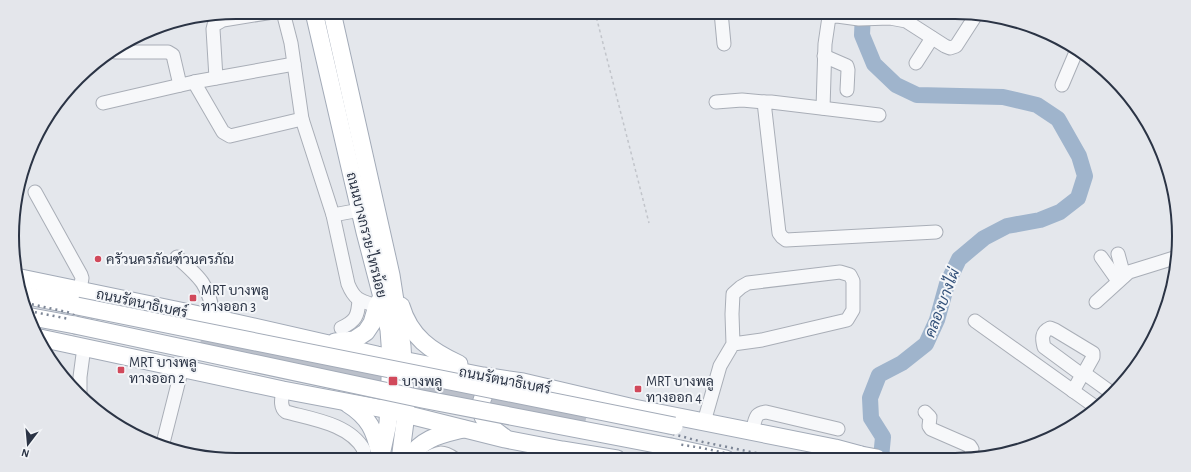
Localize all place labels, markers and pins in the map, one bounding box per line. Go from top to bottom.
place label: ครัวนครภัณฑ์วนครภัณ [106,250,234,267]
marker: ครัวนครภัณฑ์วนครภัณ [93,254,103,264]
place label: MRT บางพลู ทางออก 3 [201,284,269,314]
marker: MRT บางพลู ทางออก 3 [188,293,198,303]
place label: MRT บางพลู ทางออก 2 [129,356,197,386]
marker: MRT บางพลู ทางออก 2 [116,365,126,375]
marker: บางพลู [387,375,399,387]
place label: บางพลู [402,375,442,391]
place label: MRT บางพลู ทางออก 4 [646,375,714,405]
marker: MRT บางพลู ทางออก 4 [633,384,643,394]

